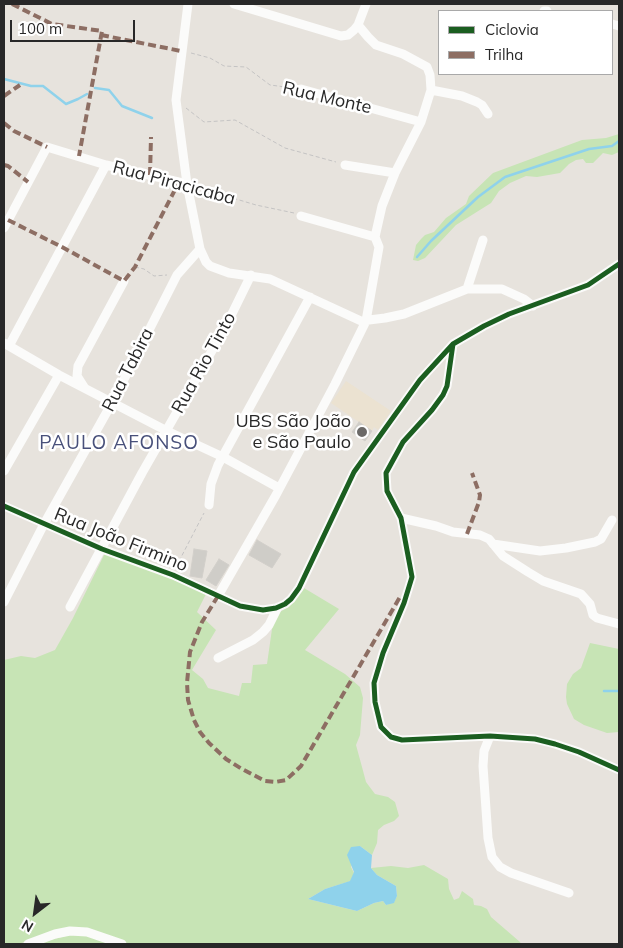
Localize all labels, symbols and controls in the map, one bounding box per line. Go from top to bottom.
scale bar [12,10,138,42]
legend [438,10,613,75]
text: 100 m [18,19,62,38]
text: Ciclovia [485,20,539,39]
text: Trilha [485,45,523,64]
street label: Rua Monte [280,77,374,119]
street label: Rua Piracicaba [110,156,238,210]
street label: Rua Rio Tinto [167,309,241,417]
street label: Rua Tabira [98,325,158,415]
place label: UBS São João e São Paulo [235,411,351,454]
marker: UBS São João e São Paulo [355,425,369,439]
district label: PAULO AFONSO [38,432,200,454]
street label: Rua João Firmino [51,503,191,577]
north arrow [10,888,60,938]
text: N [18,916,37,936]

